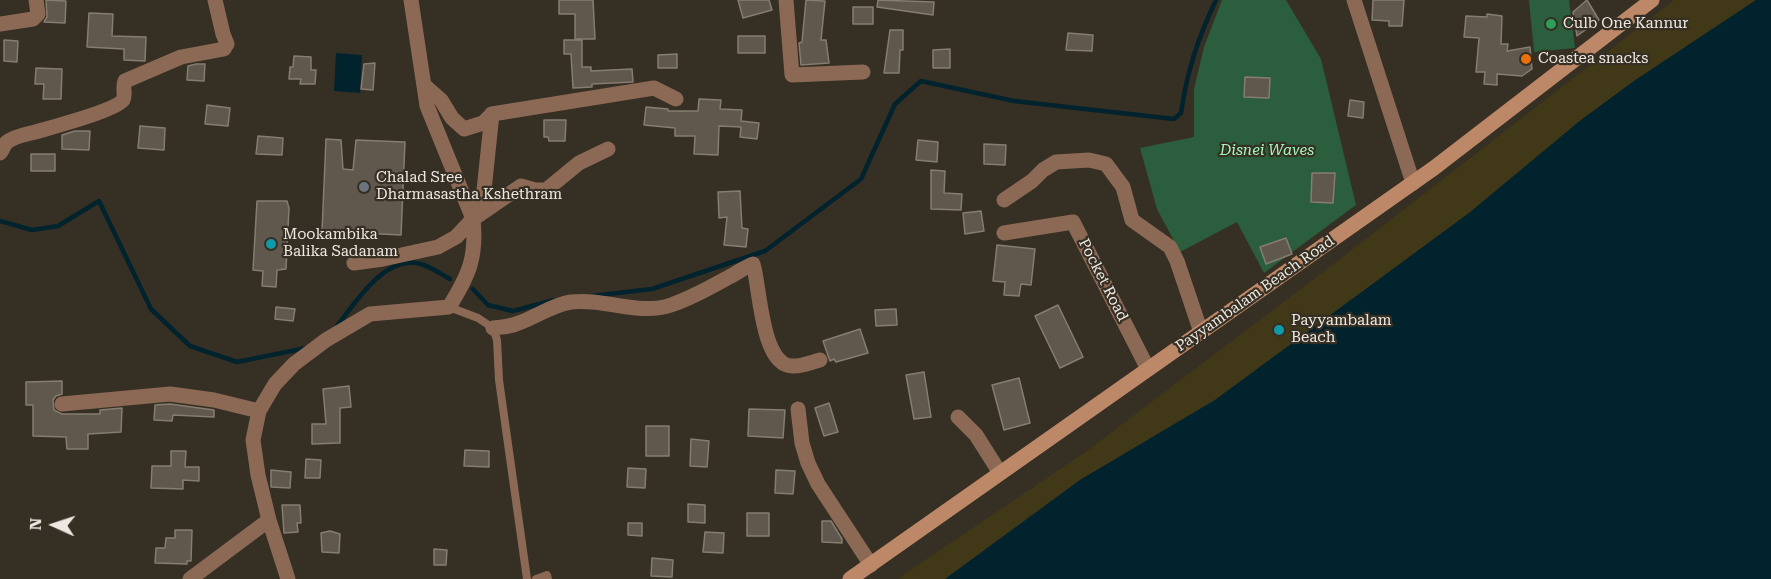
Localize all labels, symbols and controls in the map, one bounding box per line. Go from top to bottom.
place label: Culb One Kannur [1563,15,1688,33]
marker: Culb One Kannur [1544,17,1558,31]
place label: Coastea snacks [1538,50,1648,68]
marker: Coastea snacks [1519,52,1533,66]
park label: Disnei Waves [1220,142,1314,160]
place label: Chalad Sree Dharmasastha Kshethram [376,169,562,204]
marker: Chalad Sree Dharmasastha Kshethram [357,180,371,194]
place label: Mookambika Balika Sadanam [283,226,398,261]
street label: Payyambalam Beach Road [1172,232,1338,356]
street label: Pocket Road [1074,236,1132,324]
marker: Mookambika Balika Sadanam [264,237,278,251]
place label: Payyambalam Beach [1291,312,1391,347]
marker: Payyambalam Beach [1272,323,1286,337]
north arrow [24,495,84,555]
text: N [26,517,45,531]

